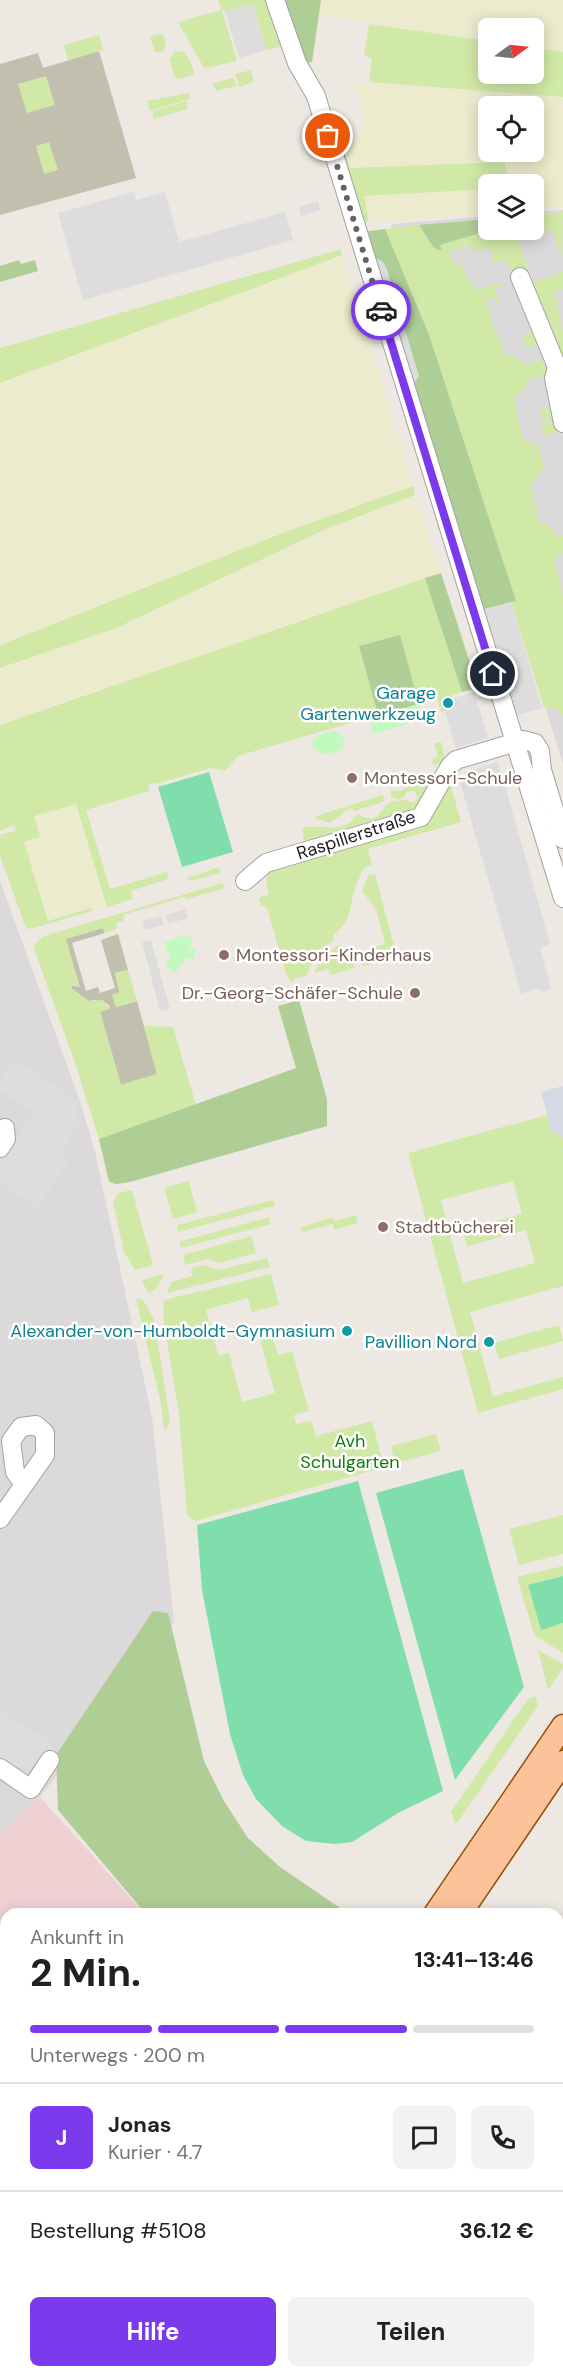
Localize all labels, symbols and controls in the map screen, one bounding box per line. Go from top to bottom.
north arrow [478,18,544,84]
map controls [478,18,544,240]
button: locate [478,96,544,162]
pin [302,110,353,161]
icon: bag [311,119,344,152]
button: layers [478,174,544,240]
courier [351,280,411,340]
icon: car [365,294,398,327]
pin [467,648,518,699]
icon: home [476,657,509,690]
place label: Garage Gartenwerkzeug [300,681,436,726]
marker: Garage Gartenwerkzeug [441,696,455,710]
place label: Montessori-Schule [364,766,522,790]
marker: Montessori-Schule [345,771,359,785]
street label: Raspillerstraße [293,804,419,866]
place label: Montessori-Kinderhaus [236,943,431,967]
marker: Montessori-Kinderhaus [217,948,231,962]
place label: Dr.-Georg-Schäfer-Schule [182,981,403,1005]
marker: Dr.-Georg-Schäfer-Schule [408,986,422,1000]
place label: Stadtbücherei [395,1215,514,1239]
marker: Stadtbücherei [376,1220,390,1234]
place label: Alexander-von-Humboldt-Gymnasium [10,1319,335,1343]
marker: Alexander-von-Humboldt-Gymnasium [340,1324,354,1338]
place label: Pavillion Nord [365,1330,477,1354]
marker: Pavillion Nord [482,1335,496,1349]
park label: Avh Schulgarten [300,1429,400,1474]
text: Ankunft in [30,1924,124,1950]
text: 13:41–13:46 [414,1945,534,1974]
text: 2 Min. [30,1947,141,1998]
text: Unterwegs · 200 m [30,2042,205,2068]
button: chat [393,2106,456,2169]
button: phone [471,2106,534,2169]
text: Jonas [108,2110,172,2139]
text: J [56,2123,67,2152]
text: Kurier · 4.7 [108,2139,203,2165]
text: Bestellung #5108 [30,2216,207,2245]
text: 36.12 € [459,2216,534,2245]
button: Hilfe [30,2297,276,2366]
button: Teilen [288,2297,534,2366]

